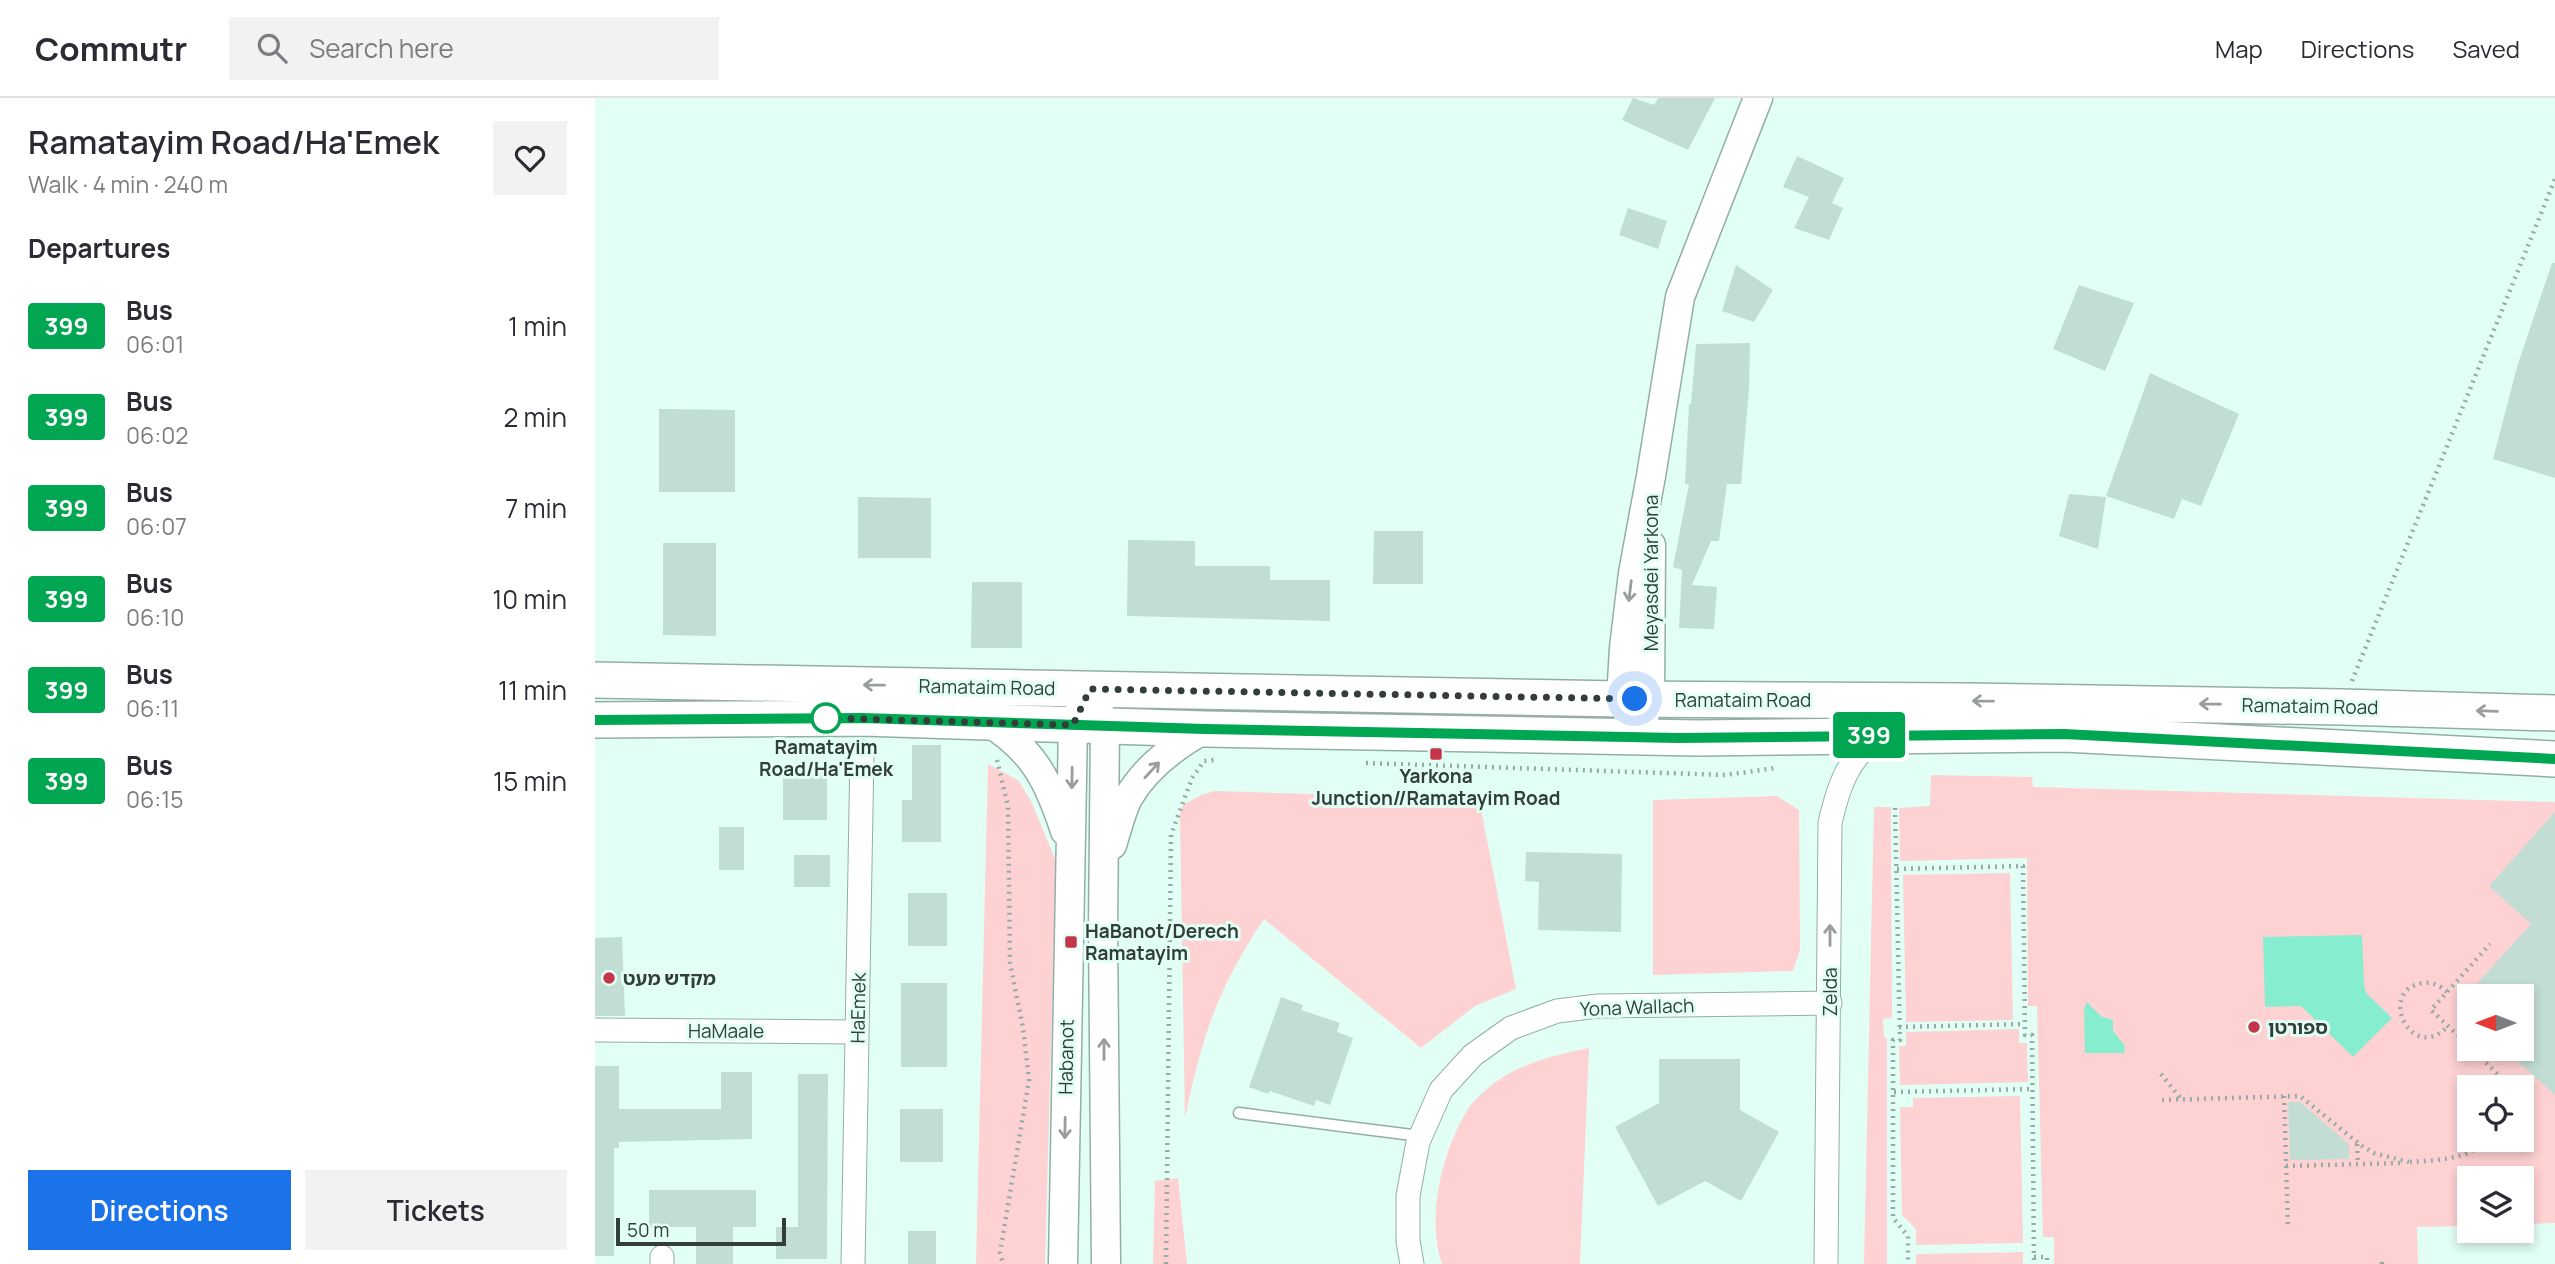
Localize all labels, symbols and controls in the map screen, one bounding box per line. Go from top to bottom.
search box [229,17,719,80]
text: Commutr [35,26,187,71]
icon: search [253,29,291,67]
text: Search here [309,30,454,66]
text: Map [2215,32,2263,65]
text: Directions [2301,32,2414,65]
text: Saved [2452,32,2520,65]
text: Ramatayim Road/Ha'Emek [28,119,439,164]
button: heart [493,121,567,195]
text: Walk · 4 min · 240 m [28,168,228,200]
text: Departures [28,230,170,266]
text: Bus [126,292,173,328]
text: 1 min [508,308,567,344]
text: 399 [45,309,88,342]
text: 06:01 [126,328,184,360]
text: Bus [126,383,173,419]
text: 2 min [503,399,567,435]
text: 399 [45,400,88,433]
text: 06:02 [126,419,188,451]
text: Bus [126,474,173,510]
text: 7 min [505,490,567,526]
text: 399 [45,491,88,524]
street label: Meyasdei Yarkona [1638,495,1664,651]
text: 06:07 [126,510,187,542]
text: Bus [126,565,173,601]
one-way arrow [1624,579,1637,602]
text: 10 min [492,581,567,617]
text: 399 [45,582,88,615]
text: 06:10 [126,601,184,633]
text: Bus [126,656,173,692]
text: 11 min [498,672,567,708]
text: 399 [45,673,88,706]
street label: Ramataim Road [918,673,1056,701]
one-way arrow [862,678,885,692]
your location [1617,681,1652,716]
street label: Ramataim Road [1675,687,1811,713]
text: 06:11 [126,692,179,724]
street label: Ramataim Road [2241,692,2379,720]
one-way arrow [1972,694,1995,708]
one-way arrow [2199,698,2222,711]
marker: Ramatayim Road/Ha'Emek [811,703,841,733]
one-way arrow [2476,705,2499,718]
line badge: 399 [1829,712,1909,758]
text: 399 [1847,718,1891,751]
place label: Ramatayim Road/Ha'Emek [759,734,894,782]
marker: Yarkona Junction//Ramatayim Road [1428,746,1444,762]
text: Bus [126,747,173,783]
one-way arrow [1143,761,1160,778]
text: 15 min [493,763,567,799]
place label: Yarkona Junction//Ramatayim Road [1312,763,1560,811]
text: 399 [45,764,88,797]
one-way arrow [1065,767,1079,790]
text: 06:15 [126,783,183,815]
place label: HaBanot/Derech Ramatayim [1085,918,1239,966]
one-way arrow [1823,924,1837,947]
marker: HaBanot/Derech Ramatayim [1063,934,1079,950]
place label: מקדש מעט [623,965,716,991]
street label: Zelda [1817,967,1843,1017]
marker: מקדש מעט [601,970,617,986]
street label: HaEmek [844,972,872,1044]
north arrow [2457,984,2534,1060]
map controls [2457,984,2534,1243]
street label: Yona Wallach [1579,992,1695,1022]
place label: ספורטן [2268,1014,2328,1040]
street label: HaMaale [688,1018,764,1044]
street label: Habanot [1052,1019,1080,1095]
marker: ספורטן [2246,1019,2262,1035]
one-way arrow [1097,1038,1111,1061]
button: locate [2457,1075,2534,1152]
one-way arrow [1058,1117,1072,1140]
button: layers [2457,1166,2534,1243]
button: Directions [28,1170,291,1250]
button: Tickets [305,1170,567,1250]
scale bar [616,1215,786,1247]
text: 50 m [627,1217,669,1243]

